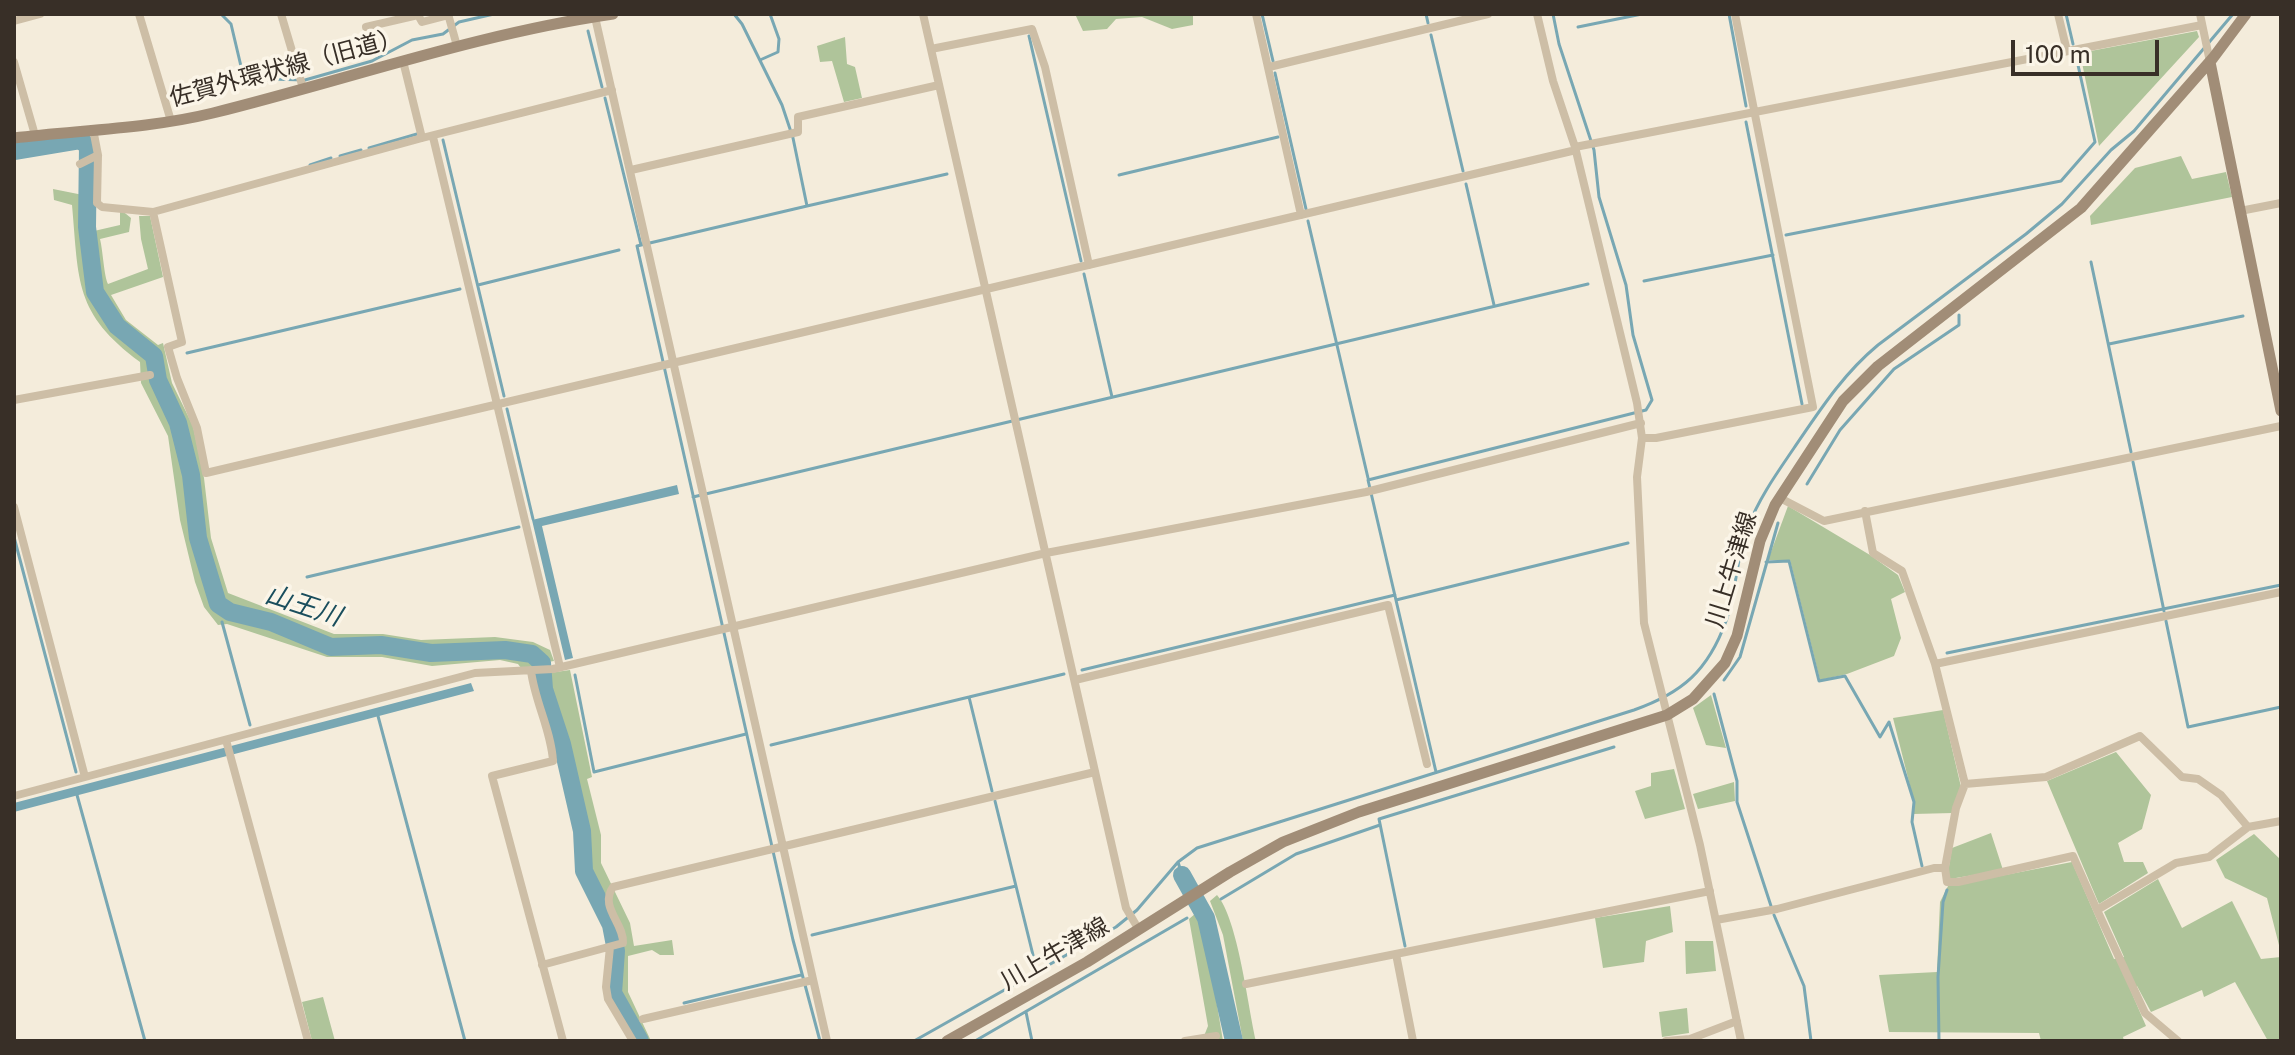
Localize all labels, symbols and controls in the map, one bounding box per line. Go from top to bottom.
street label: 佐賀外環状線（旧道） [166,23,406,113]
scale bar [2015,24,2163,74]
text: 100 m [2025,40,2091,68]
street label: 川上牛津線 [1701,508,1763,632]
water label: 山王川 [261,579,345,633]
street label: 川上牛津線 [996,912,1114,996]

